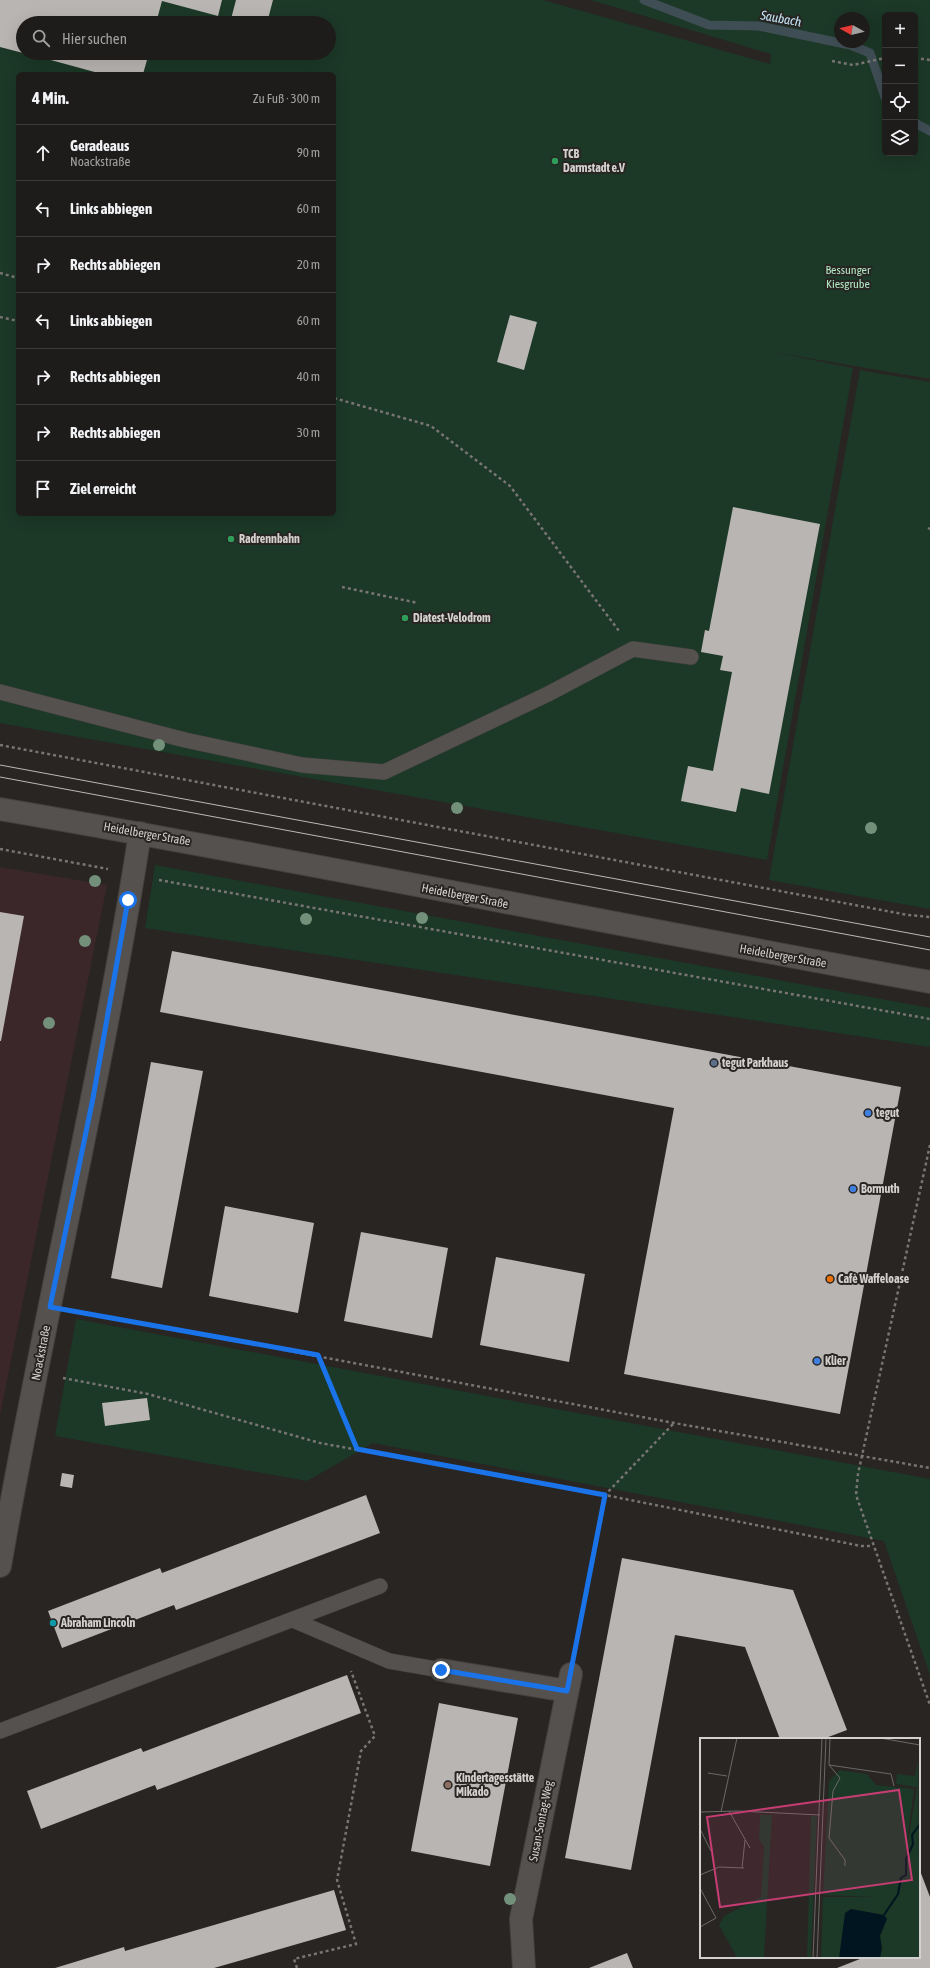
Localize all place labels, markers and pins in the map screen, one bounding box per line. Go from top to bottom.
place label: TCB Darmstadt e.V [563,147,625,175]
marker: TCB Darmstadt e.V [550,156,560,166]
place label: Radrennbahn [239,532,300,546]
marker: Radrennbahn [226,534,236,544]
place label: Diatest-Velodrom [413,611,491,625]
marker: Diatest-Velodrom [400,613,410,623]
place label: tegut Parkhaus [721,1056,789,1070]
marker: tegut Parkhaus [709,1058,719,1068]
place label: tegut [875,1106,900,1120]
marker: tegut [863,1108,873,1118]
place label: Bormuth [861,1182,900,1196]
marker: Bormuth [848,1184,858,1194]
place label: Cafè Waffeloase [838,1272,910,1286]
marker: Cafè Waffeloase [825,1274,835,1284]
place label: Klier [825,1354,846,1368]
marker: Klier [812,1356,822,1366]
place label: Abraham Lincoln [60,1616,136,1630]
marker: Abraham Lincoln [48,1618,58,1628]
place label: Kindertagesstätte Mikado [456,1771,535,1799]
marker: Kindertagesstätte Mikado [443,1780,453,1790]

